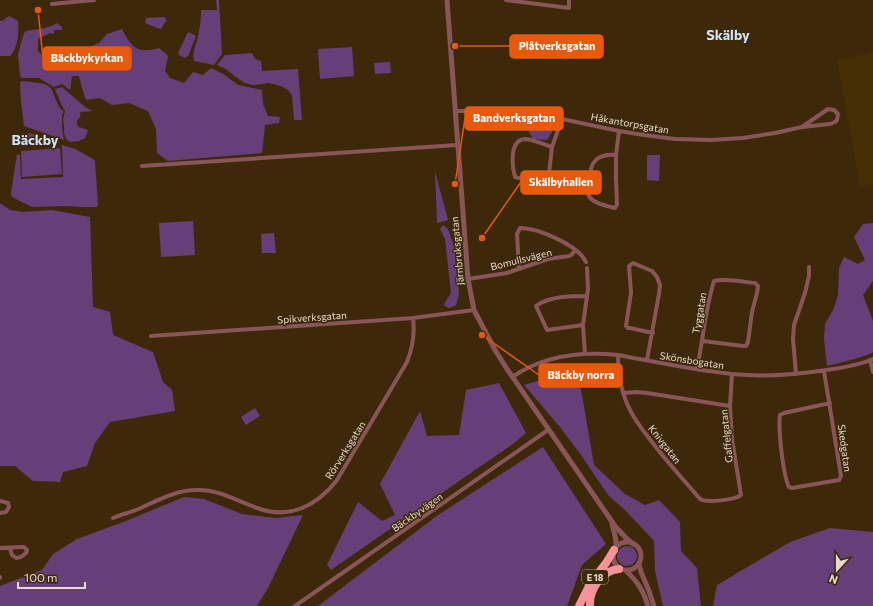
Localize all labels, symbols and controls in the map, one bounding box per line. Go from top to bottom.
district label: Skälby [706,26,750,43]
callout: Plåtverksgatan [510,35,603,58]
text: Plåtverksgatan [519,39,595,52]
callout: Bäckbykyrkan [43,47,131,70]
text: Bäckbykyrkan [51,51,123,64]
callout: Bandverksgatan [465,107,563,130]
street label: Håkantorpsgatan [590,110,670,136]
text: Bandverksgatan [473,111,555,124]
district label: Bäckby [11,131,59,148]
callout: Skälbyhallen [521,171,601,194]
text: Skälbyhallen [529,175,593,188]
street label: Järnbruksgatan [448,216,466,286]
street label: Bomullsvägen [489,246,553,272]
street label: Tyggatan [689,291,709,335]
street label: Spikverksgatan [277,309,347,325]
street label: Skönsbogatan [659,349,725,371]
callout: Bäckby norra [539,364,622,387]
text: Bäckby norra [548,368,615,381]
street label: Gaffelgatan [717,409,735,463]
street label: Rörverksgatan [322,419,368,481]
street label: Knivgatan [646,422,684,466]
street label: Skedgatan [836,424,854,472]
street label: Bäckbyvägen [389,490,445,534]
north arrow [817,550,857,590]
scale bar [18,564,85,590]
text: 100 m [24,570,58,584]
road number: E 18 [582,570,608,584]
text: N [827,572,839,587]

